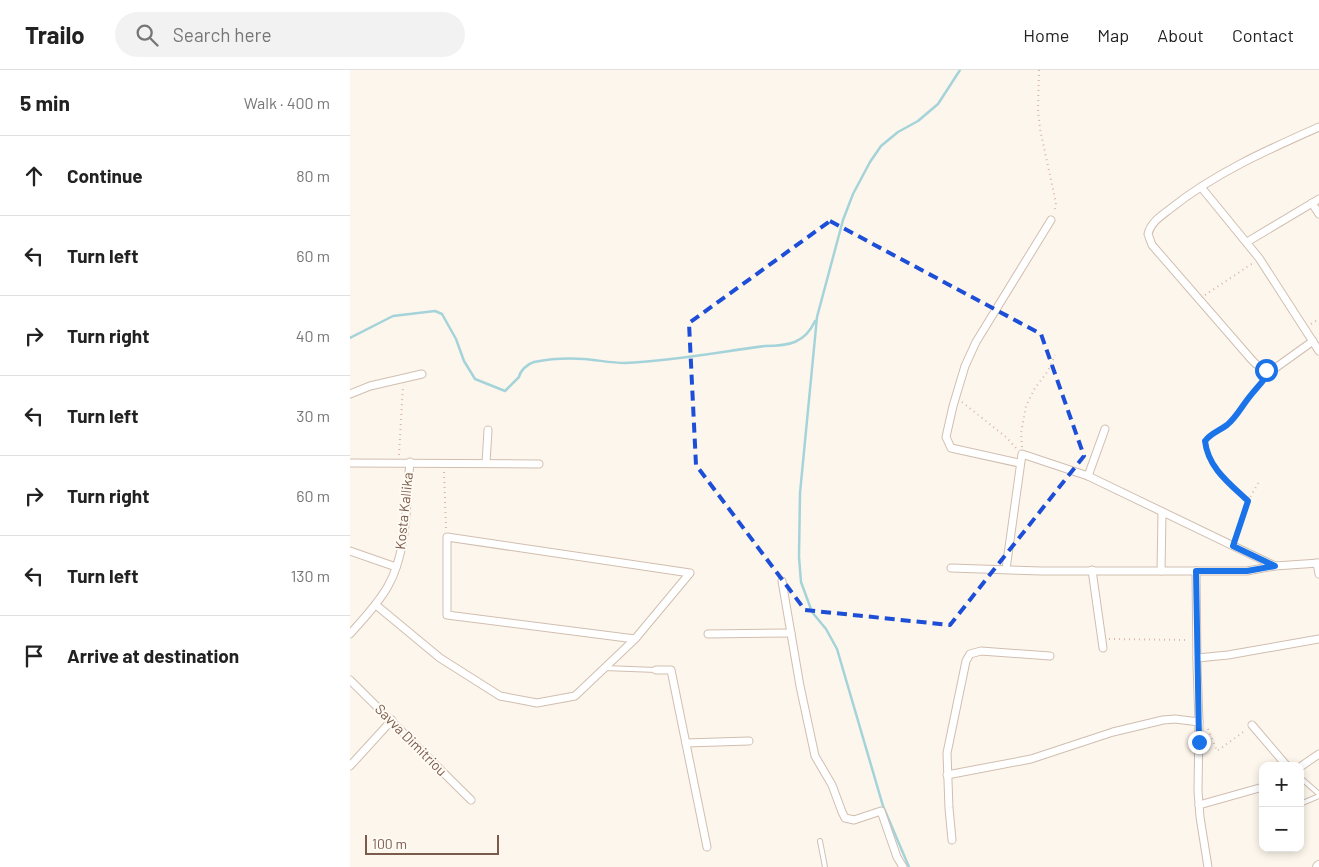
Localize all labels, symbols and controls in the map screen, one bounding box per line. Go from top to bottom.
search box [115,12,465,57]
text: Trailo [25,20,85,49]
icon: search [133,21,161,49]
text: Search here [173,23,272,46]
text: Home [1023,24,1069,46]
text: Map [1097,24,1129,46]
text: About [1157,24,1204,46]
text: Contact [1232,24,1294,46]
text: 5 min [20,90,70,115]
text: Walk · 400 m [244,93,330,112]
icon: ahead [20,162,48,190]
text: Continue [67,164,143,187]
text: 80 m [296,166,330,185]
icon: left [20,242,48,270]
text: Turn left [67,244,138,267]
text: 60 m [296,246,330,265]
icon: right [20,322,48,350]
text: Turn right [67,324,149,347]
text: 40 m [296,326,330,345]
route start [1255,359,1278,382]
icon: left [20,402,48,430]
text: Turn left [67,404,138,427]
text: 30 m [296,406,330,425]
street label: Kosta Kallika [391,472,416,550]
icon: right [20,482,48,510]
text: Turn right [67,484,149,507]
text: 60 m [296,486,330,505]
icon: left [20,562,48,590]
text: Turn left [67,564,138,587]
text: 130 m [291,566,330,585]
icon: arrive [20,642,48,670]
text: Arrive at destination [67,644,239,667]
street label: Savva Dimitriou [372,700,451,779]
route end [1188,731,1211,754]
map controls [1259,762,1304,852]
button: + [1259,762,1304,807]
button: − [1259,807,1304,852]
scale bar [365,832,499,855]
text: 100 m [372,835,407,852]

